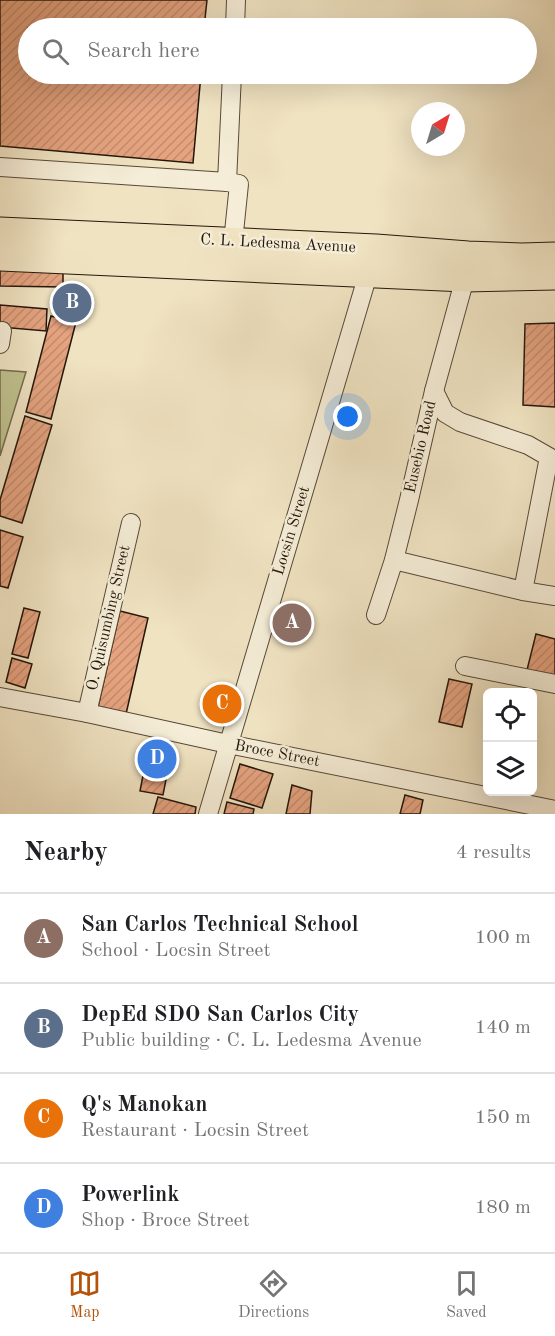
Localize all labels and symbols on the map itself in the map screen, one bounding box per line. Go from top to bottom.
north arrow [411,102,465,156]
street label: C. L. Ledesma Avenue [200,232,356,256]
pin: B [52,280,92,326]
street label: Eusebio Road [403,399,439,495]
your location [333,402,362,431]
street label: Locsin Street [271,484,313,578]
street label: O. Quisumbing Street [84,543,134,692]
pin: A [272,600,312,646]
pin: C [202,682,242,726]
pin: D [138,736,176,782]
street label: Broce Street [233,738,321,770]

